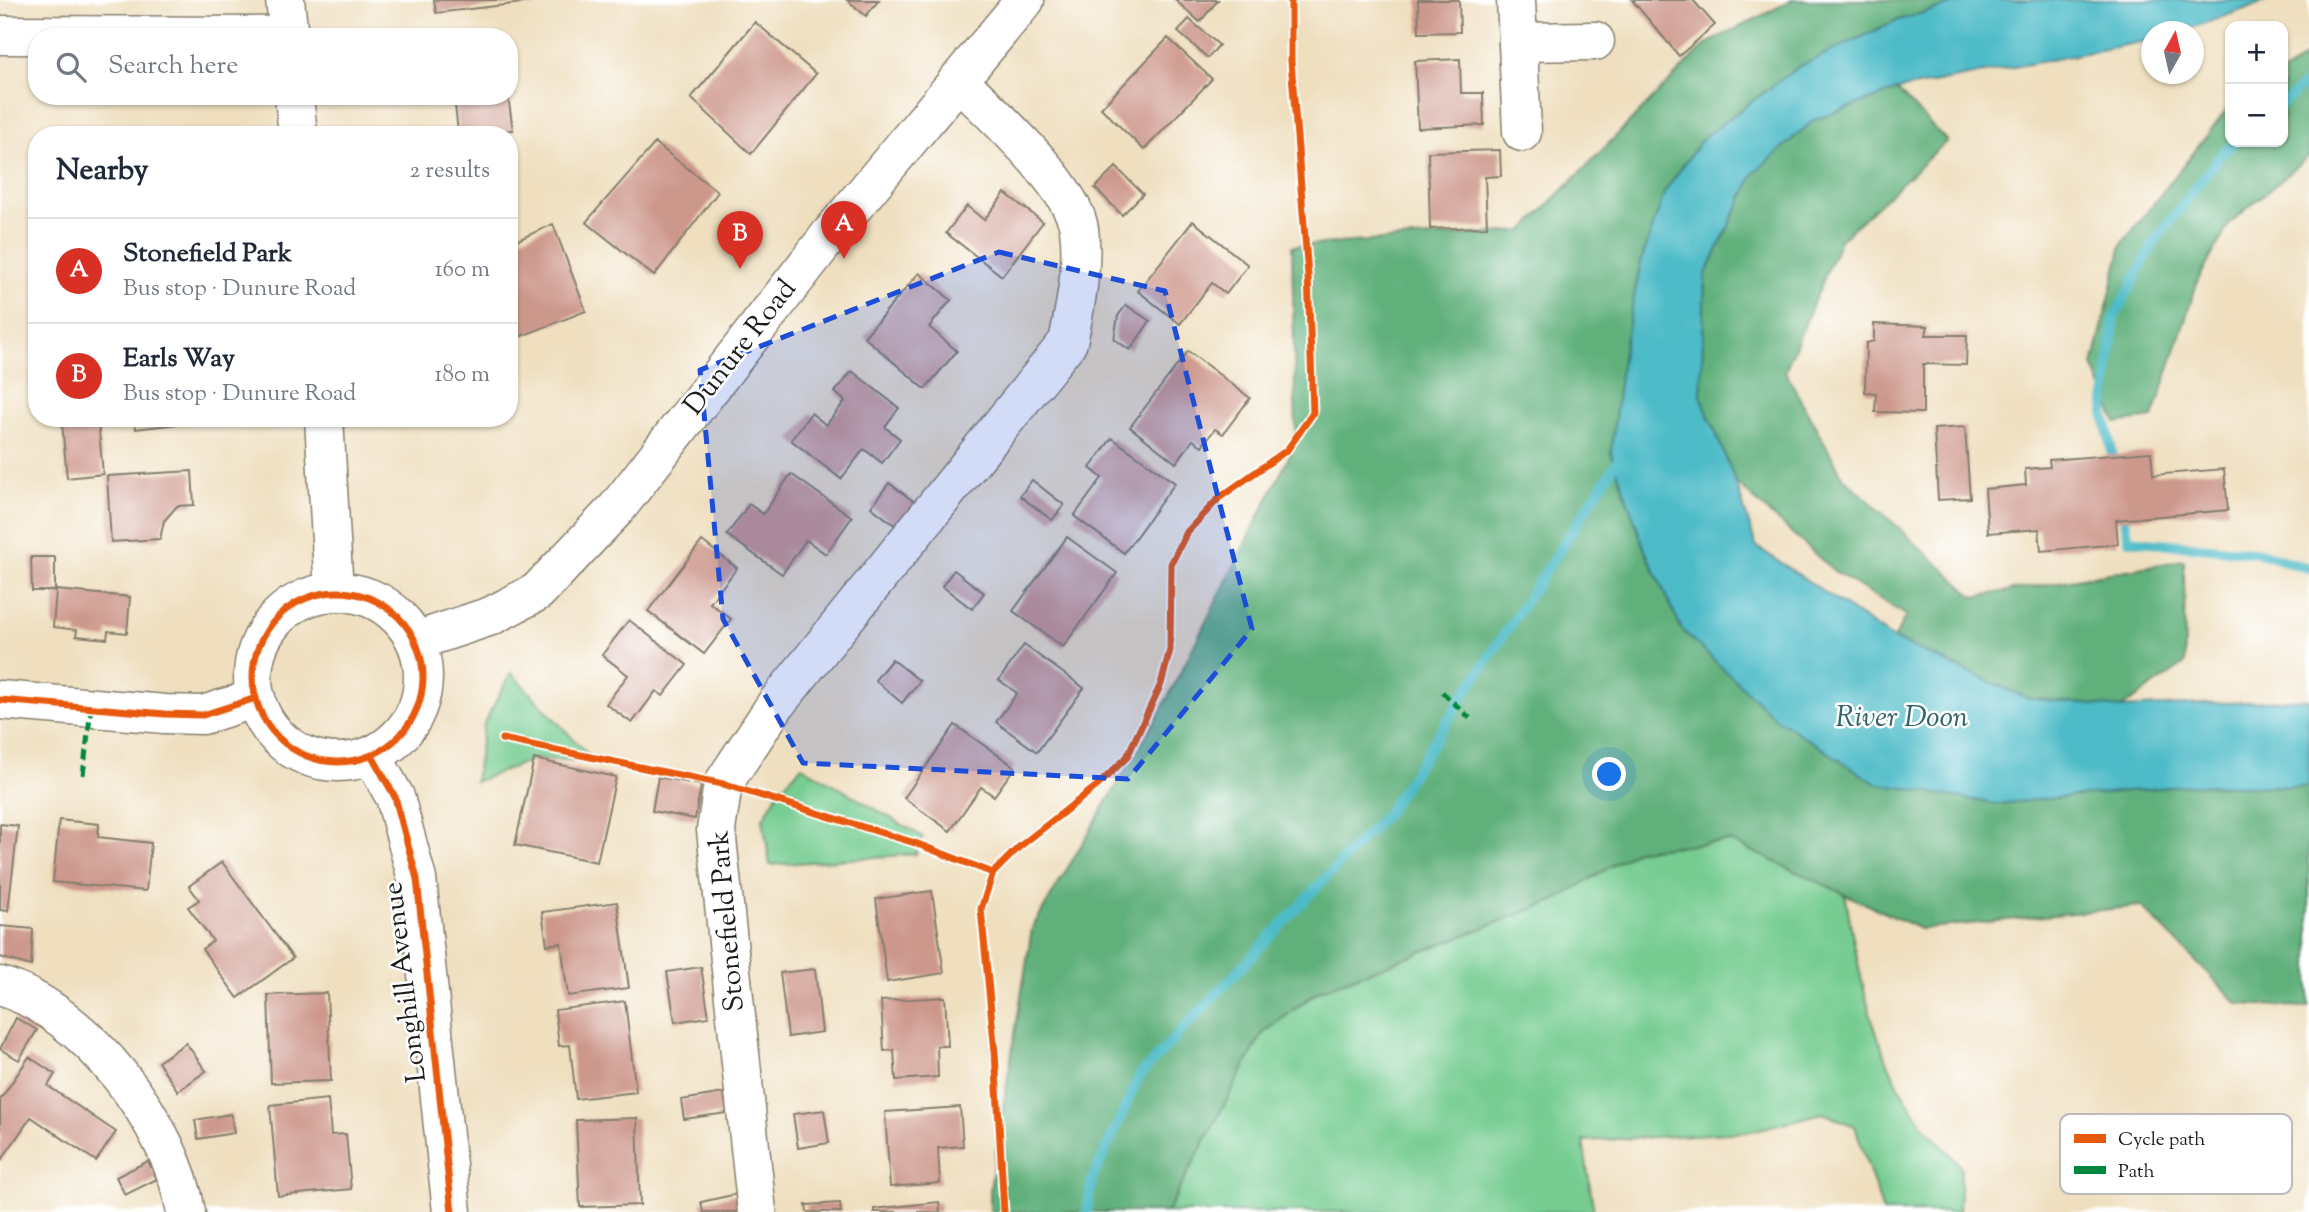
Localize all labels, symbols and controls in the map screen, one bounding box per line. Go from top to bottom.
north arrow [2141,21,2204,84]
map controls [2225,21,2288,147]
button: + [2225,21,2288,84]
search box [28,28,518,105]
icon: search [52,48,90,86]
text: Search here [108,48,238,85]
button: − [2225,84,2288,147]
text: Nearby [56,150,148,193]
text: 2 results [410,155,490,188]
pin: A [821,201,867,259]
pin: B [717,211,763,269]
text: Stonefield Park [123,236,292,273]
text: A [70,254,88,287]
text: 160 m [435,254,490,287]
street label: Dunure Road [675,271,807,425]
text: Bus stop · Dunure Road [123,273,356,306]
text: Earls Way [123,341,235,378]
text: B [72,359,86,392]
text: 180 m [435,359,490,392]
text: Bus stop · Dunure Road [123,378,356,411]
water label: River Doon [1836,697,1969,740]
your location [1592,757,1626,791]
street label: Stonefield Park [700,829,756,1013]
street label: Longhill Avenue [374,879,438,1085]
legend [2060,1114,2292,1194]
text: Cycle path [2118,1127,2205,1154]
text: Path [2118,1159,2155,1186]

